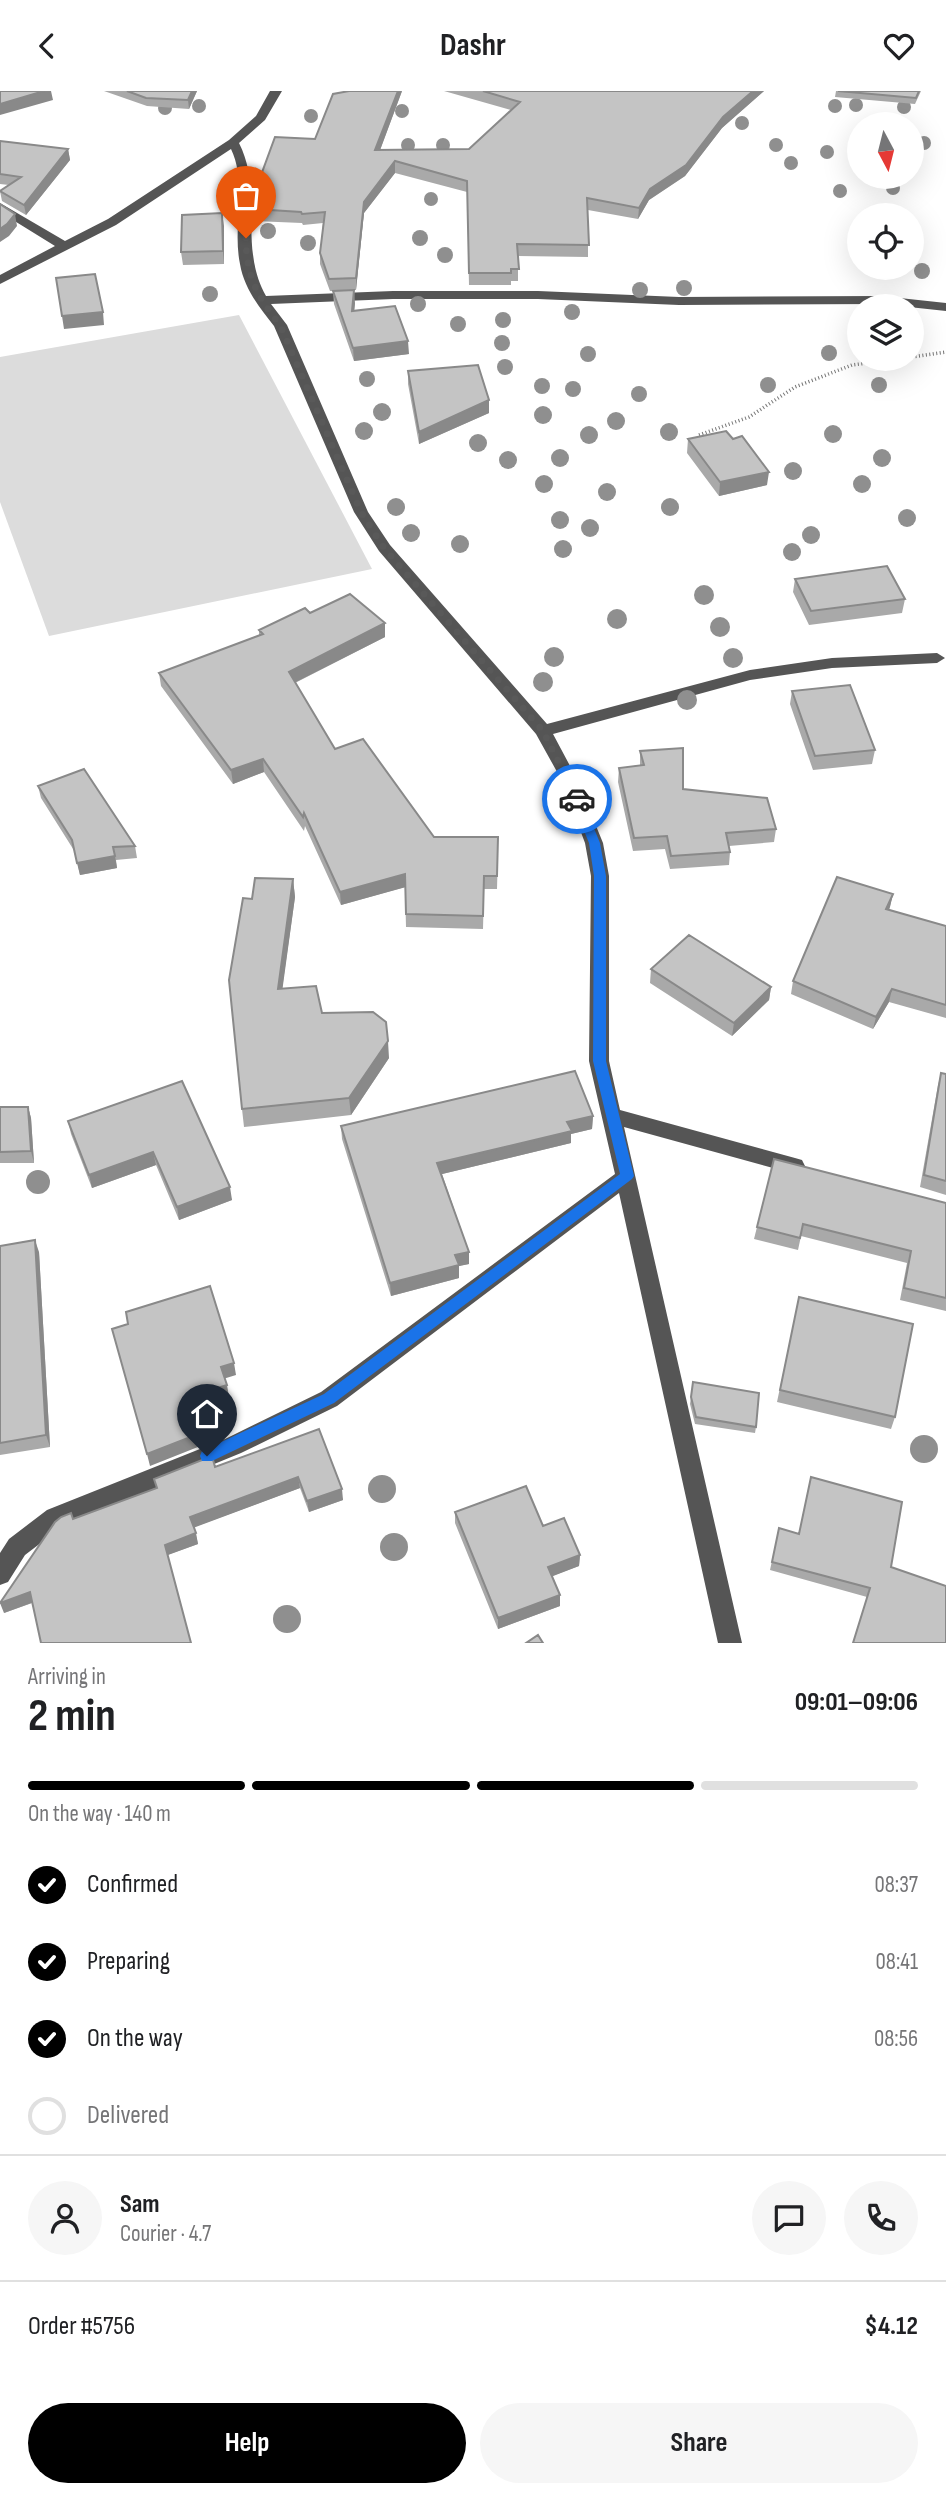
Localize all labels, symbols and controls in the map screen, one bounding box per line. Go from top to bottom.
text: Dashr [440,26,506,65]
icon: back [28,27,66,65]
icon: heart [880,27,918,65]
north arrow [847,112,924,189]
map controls [847,112,924,371]
pin [216,166,276,238]
icon: bag [227,177,265,215]
button: locate [847,203,924,280]
button: layers [847,294,924,371]
courier [542,764,612,834]
icon: car [558,780,596,818]
pin [177,1384,237,1456]
icon: home [188,1395,226,1433]
text: Arriving in [28,1663,106,1691]
text: 09:01–09:06 [795,1687,918,1718]
text: 2 min [28,1689,116,1744]
text: On the way · 140 m [28,1800,171,1828]
icon: check [28,1866,66,1904]
text: Confirmed [87,1869,178,1900]
text: 08:37 [874,1871,918,1899]
icon: check [28,1943,66,1981]
text: Preparing [87,1946,170,1977]
text: 08:41 [876,1948,918,1976]
icon: check [28,2020,66,2058]
text: On the way [87,2023,183,2054]
text: 08:56 [874,2025,918,2053]
text: Delivered [87,2100,169,2131]
button: person [28,2181,102,2255]
button: chat [752,2181,826,2255]
button: phone [844,2181,918,2255]
text: Sam [120,2189,160,2220]
text: Courier · 4.7 [120,2220,211,2248]
text: Order #5756 [28,2311,135,2342]
text: $4.12 [865,2311,918,2342]
button: Help [28,2403,466,2483]
button: Share [480,2403,918,2483]

